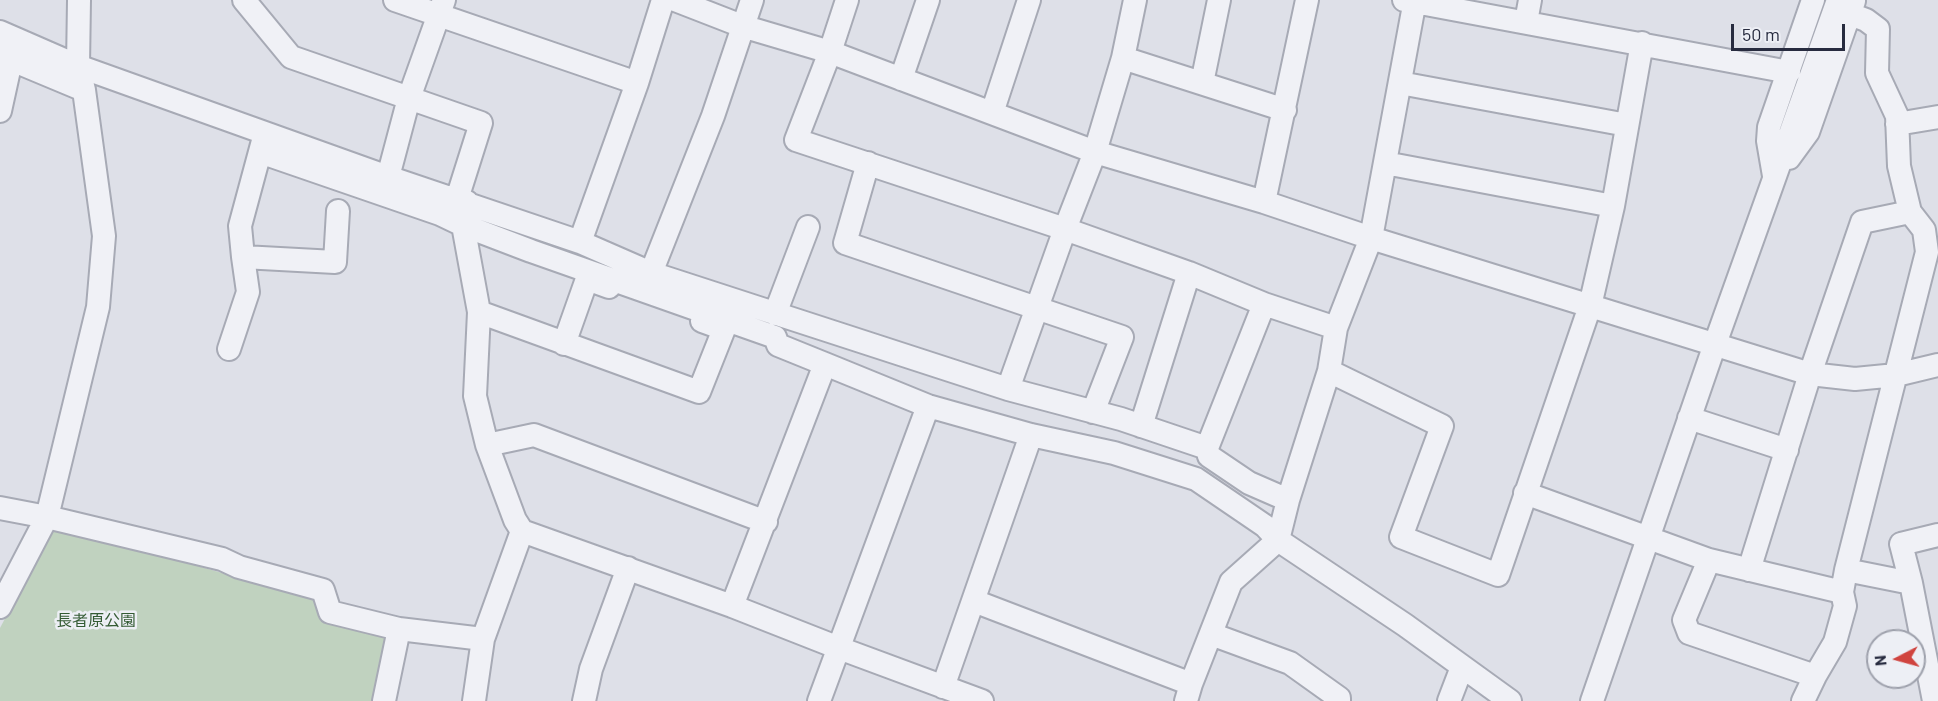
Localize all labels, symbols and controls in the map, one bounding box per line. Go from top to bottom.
scale bar [1734,12,1848,50]
text: 50 m [1742,23,1780,45]
park label: 長者原公園 [56,611,136,631]
north arrow [1866,629,1926,689]
text: N [1870,654,1890,667]

